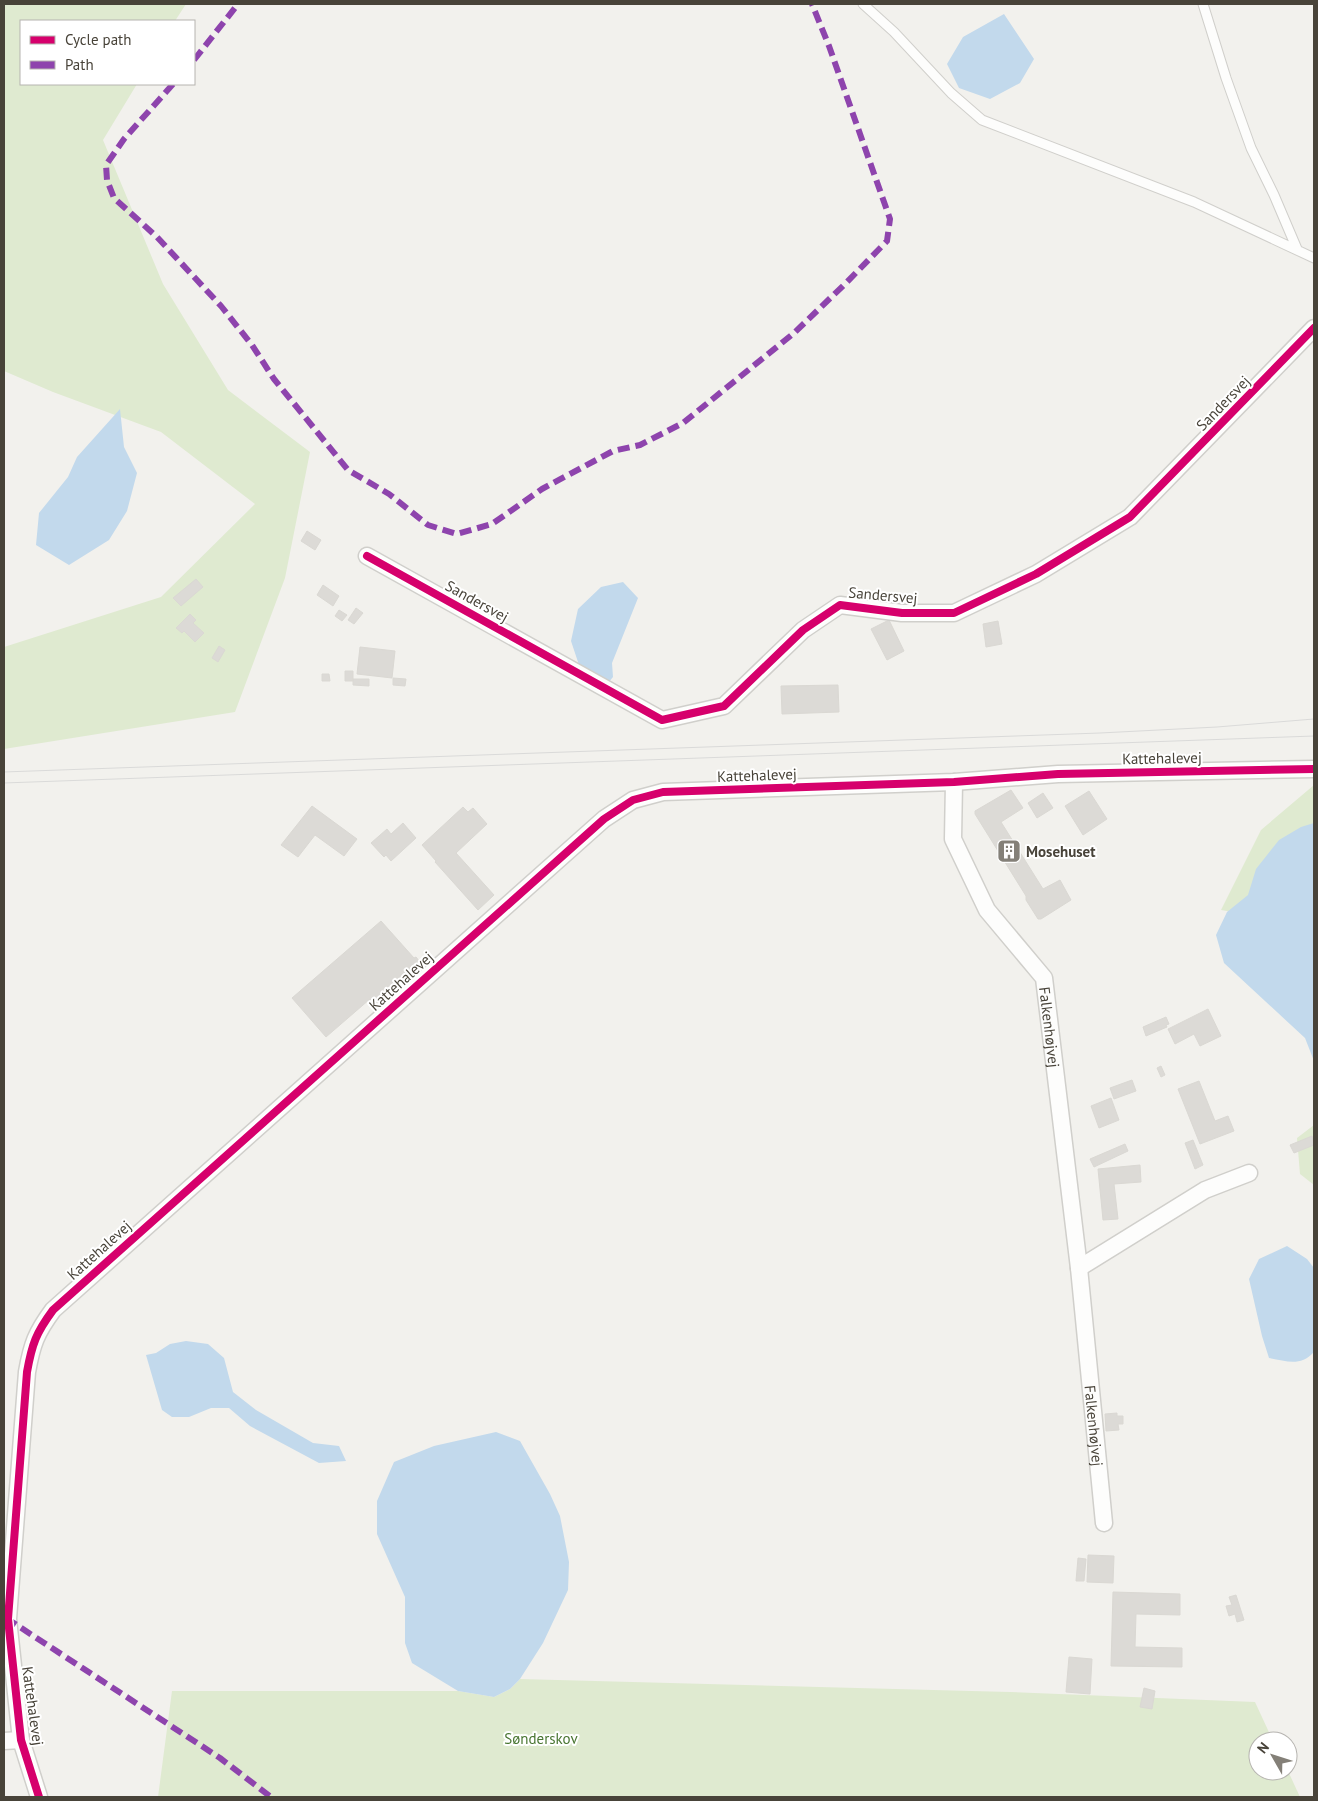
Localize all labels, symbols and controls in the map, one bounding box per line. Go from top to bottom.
legend [20,20,195,85]
text: Cycle path [65,30,131,49]
text: Path [65,55,94,74]
street label: Sandersvej [1192,371,1254,435]
street label: Sandersvej [442,576,512,626]
street label: Sandersvej [848,583,918,607]
street label: Kattehalevej [1122,748,1202,768]
street label: Kattehalevej [717,764,797,786]
building icon: Mosehuset [996,838,1022,864]
place label: Mosehuset [1026,842,1096,861]
street label: Kattehalevej [365,947,437,1015]
street label: Falkenhøjvej [1036,986,1064,1069]
street label: Kattehalevej [63,1216,135,1284]
street label: Falkenhøjvej [1081,1384,1108,1467]
street label: Kattehalevej [18,1665,48,1747]
park label: Sønderskov [504,1729,578,1748]
north arrow [1248,1731,1298,1781]
text: N [1253,1739,1273,1757]

